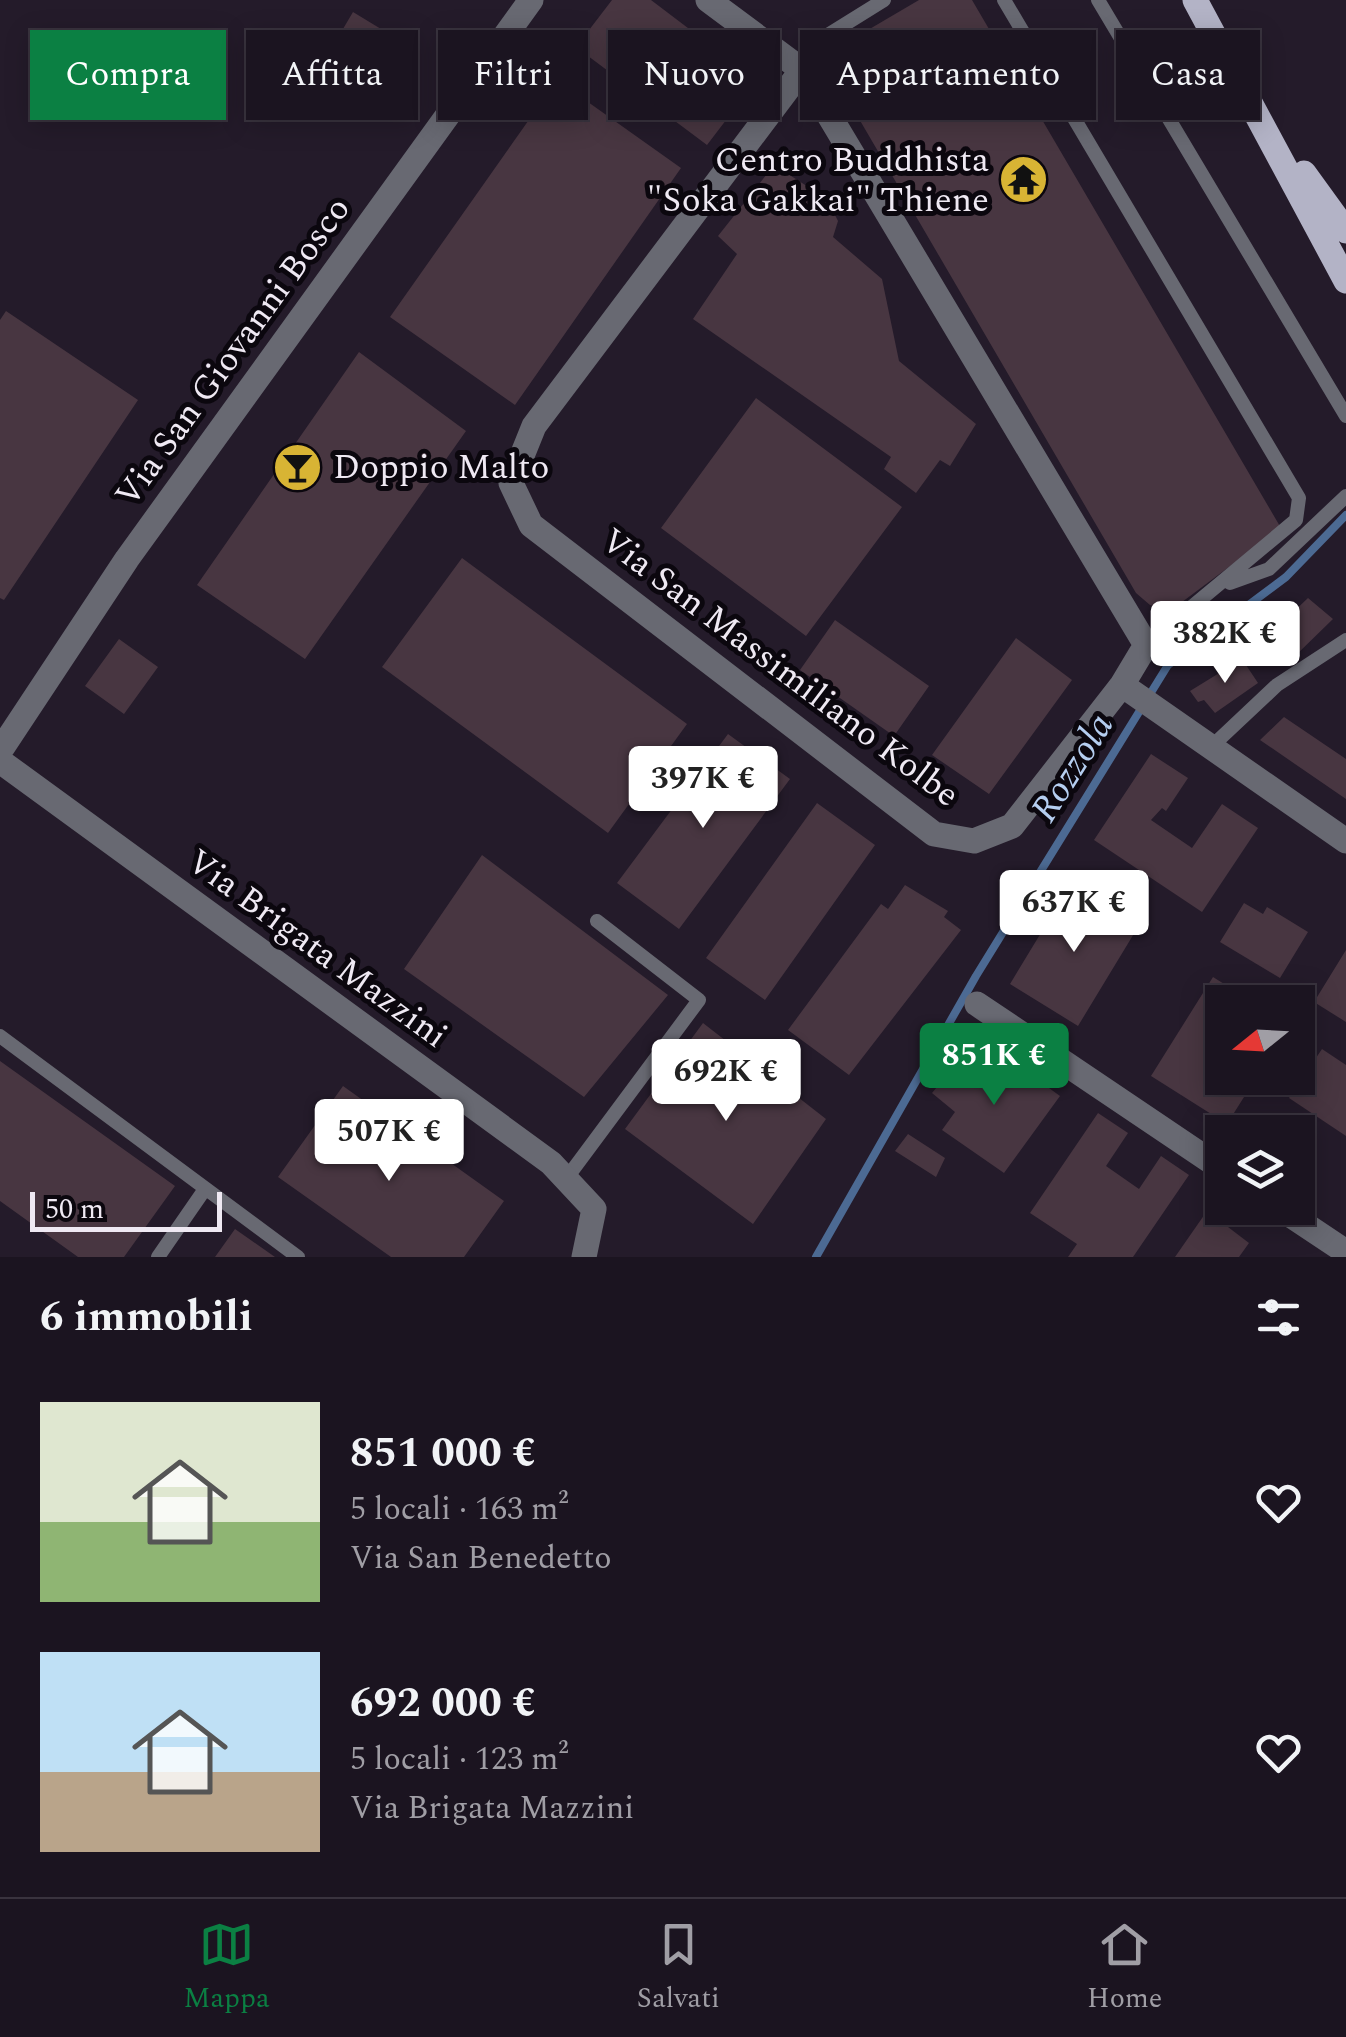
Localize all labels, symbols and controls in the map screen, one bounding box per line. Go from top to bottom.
chip: Compra [30,30,226,120]
chip: Affitta [246,30,418,120]
chip: Filtri [438,30,588,120]
chip: Nuovo [608,30,780,120]
chip: Appartamento [800,30,1096,120]
chip: Casa [1116,30,1260,120]
place label: Centro Buddhista "Soka Gakkai" Thiene [647,134,989,227]
temple icon: Centro Buddhista "Soka Gakkai" Thiene [998,154,1050,206]
street label: Via San Giovanni Bosco [102,186,364,518]
bar icon: Doppio Malto [272,441,324,493]
place label: Doppio Malto [333,441,549,494]
street label: Via San Massimiliano Kolbe [589,515,971,821]
pin: 382K € [1144,601,1306,686]
text: 382K € [1173,609,1277,658]
water label: Rozzola [1017,702,1129,834]
pin: 397K € [622,746,784,831]
text: 397K € [651,754,755,803]
street label: Via Brigata Mazzini [176,836,458,1062]
pin: 637K € [993,870,1155,955]
text: 637K € [1022,878,1126,927]
north arrow [1205,985,1315,1095]
map controls [1205,985,1315,1225]
pin: 851K € [913,1023,1075,1108]
text: 851K € [942,1031,1046,1080]
pin: 692K € [645,1039,807,1124]
text: 692K € [674,1047,778,1096]
pin: 507K € [308,1099,470,1184]
text: 507K € [337,1107,441,1156]
button: layers [1205,1115,1315,1225]
scale bar [30,1187,222,1232]
text: 50 m [45,1188,104,1231]
text: 6 immobili [40,1286,253,1349]
icon: filters [1251,1290,1306,1345]
text: 851 000 € [350,1422,536,1485]
icon: home [120,1442,240,1562]
icon: heart [1251,1475,1306,1530]
text: 5 locali · 163 m² [350,1485,569,1534]
text: Via San Benedetto [350,1534,612,1583]
text: 692 000 € [350,1672,536,1735]
icon: home [120,1692,240,1812]
icon: heart [1251,1725,1306,1780]
text: 5 locali · 123 m² [350,1735,569,1784]
text: Via Brigata Mazzini [350,1784,634,1833]
tab: Mappa [184,1917,270,2020]
tab: Salvati [637,1917,720,2020]
tab: Home [1087,1917,1162,2020]

